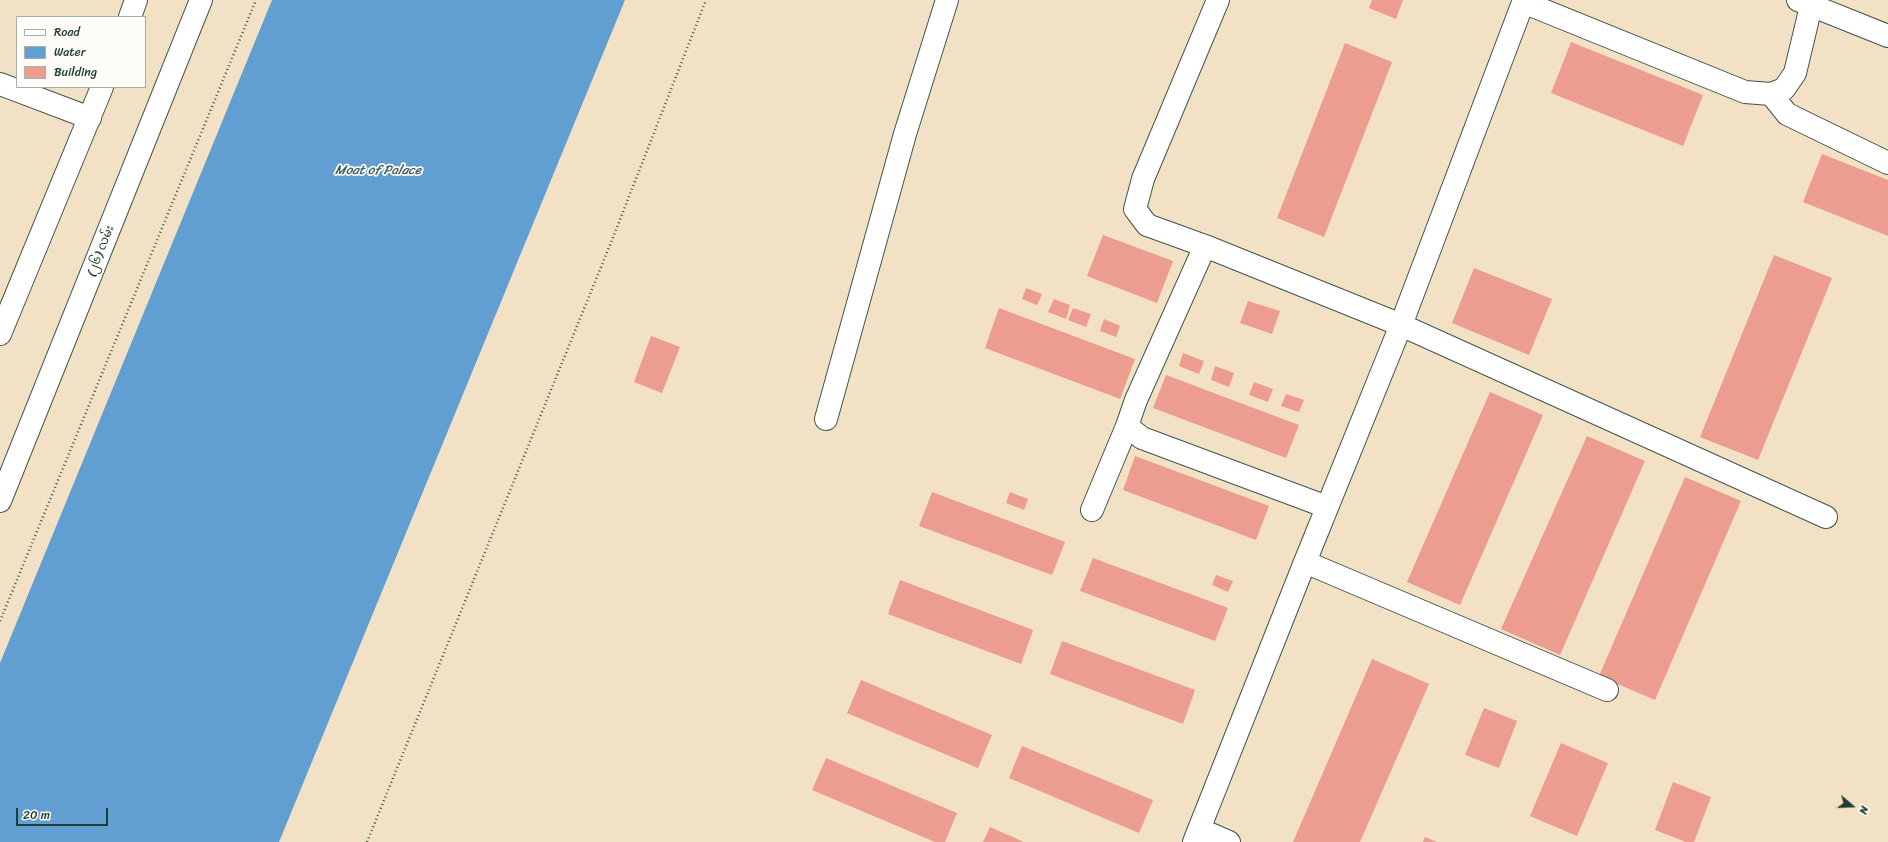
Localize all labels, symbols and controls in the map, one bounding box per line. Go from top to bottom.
legend [16,16,146,88]
text: Road [54,21,80,43]
text: Water [54,41,86,63]
text: Building [54,61,97,83]
water label: Moat of Palace [335,163,421,179]
street label: (၂၆) လမ်း [84,223,118,279]
north arrow [1832,786,1872,826]
scale bar [18,800,110,826]
text: N [1854,803,1874,817]
text: 20 m [23,804,50,826]

